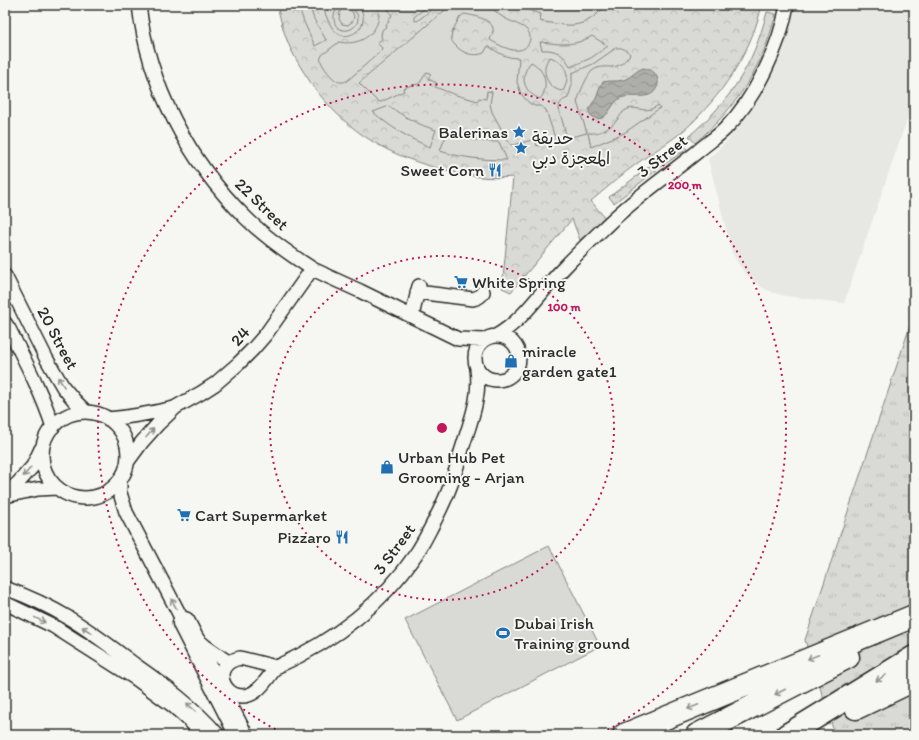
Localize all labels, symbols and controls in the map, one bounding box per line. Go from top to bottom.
place label: Balerinas [438,122,508,142]
place icon: Balerinas [511,124,527,140]
place label: حديقة المعجزة دبي [532,128,610,173]
street label: 3 Street [633,130,691,182]
place icon: حديقة المعجزة دبي [513,140,529,156]
place label: Sweet Corn [401,160,484,180]
restaurant icon: Sweet Corn [487,162,503,178]
street label: 22 Street [231,174,293,234]
text: 200 m [668,178,703,192]
place label: White Spring [472,272,566,292]
supermarket icon: White Spring [453,274,469,290]
text: 100 m [547,300,581,314]
street label: 20 Street [33,303,83,373]
street label: 24 [226,322,254,350]
place label: miracle garden gate1 [522,341,617,381]
shop icon: miracle garden gate1 [503,353,519,369]
one-way arrow [57,377,65,388]
centre of rings [435,421,449,435]
one-way arrow [146,427,155,438]
place label: Urban Hub Pet Grooming - Arjan [398,447,525,487]
shop icon: Urban Hub Pet Grooming - Arjan [379,459,395,475]
one-way arrow [23,467,32,478]
place label: Cart Supermarket [195,505,328,525]
supermarket icon: Cart Supermarket [176,507,192,523]
street label: 3 Street [369,520,419,578]
place label: Pizzaro [278,527,331,547]
restaurant icon: Pizzaro [334,529,350,545]
one-way arrow [170,598,177,610]
place label: Dubai Irish Training ground [514,613,630,653]
one-way arrow [34,617,46,624]
one-way arrow [81,625,92,634]
sports icon: Dubai Irish Training ground [495,625,511,641]
one-way arrow [808,654,820,662]
one-way arrow [875,674,887,682]
one-way arrow [774,688,786,696]
one-way arrow [186,702,196,712]
one-way arrow [687,703,699,711]

